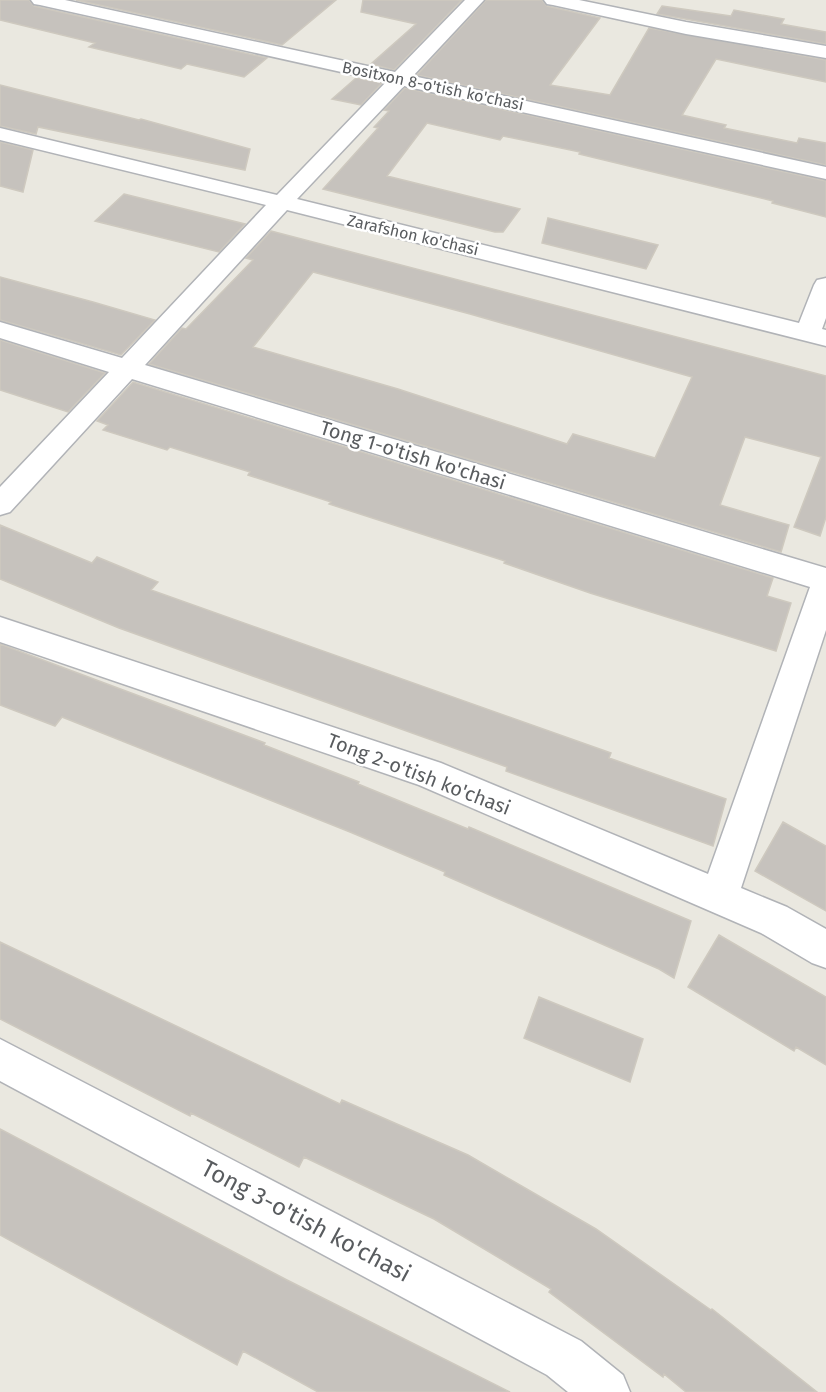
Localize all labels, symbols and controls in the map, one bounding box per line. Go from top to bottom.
street label: Bositxon 8-o'tish ko'chasi [341,57,525,115]
street label: Zarafshon ko'chasi [345,211,481,259]
street label: Tong 1-o'tish ko'chasi [317,415,509,495]
street label: Tong 2-o'tish ko'chasi [324,728,514,820]
street label: Tong 3-o'tish ko'chasi [196,1154,416,1288]

